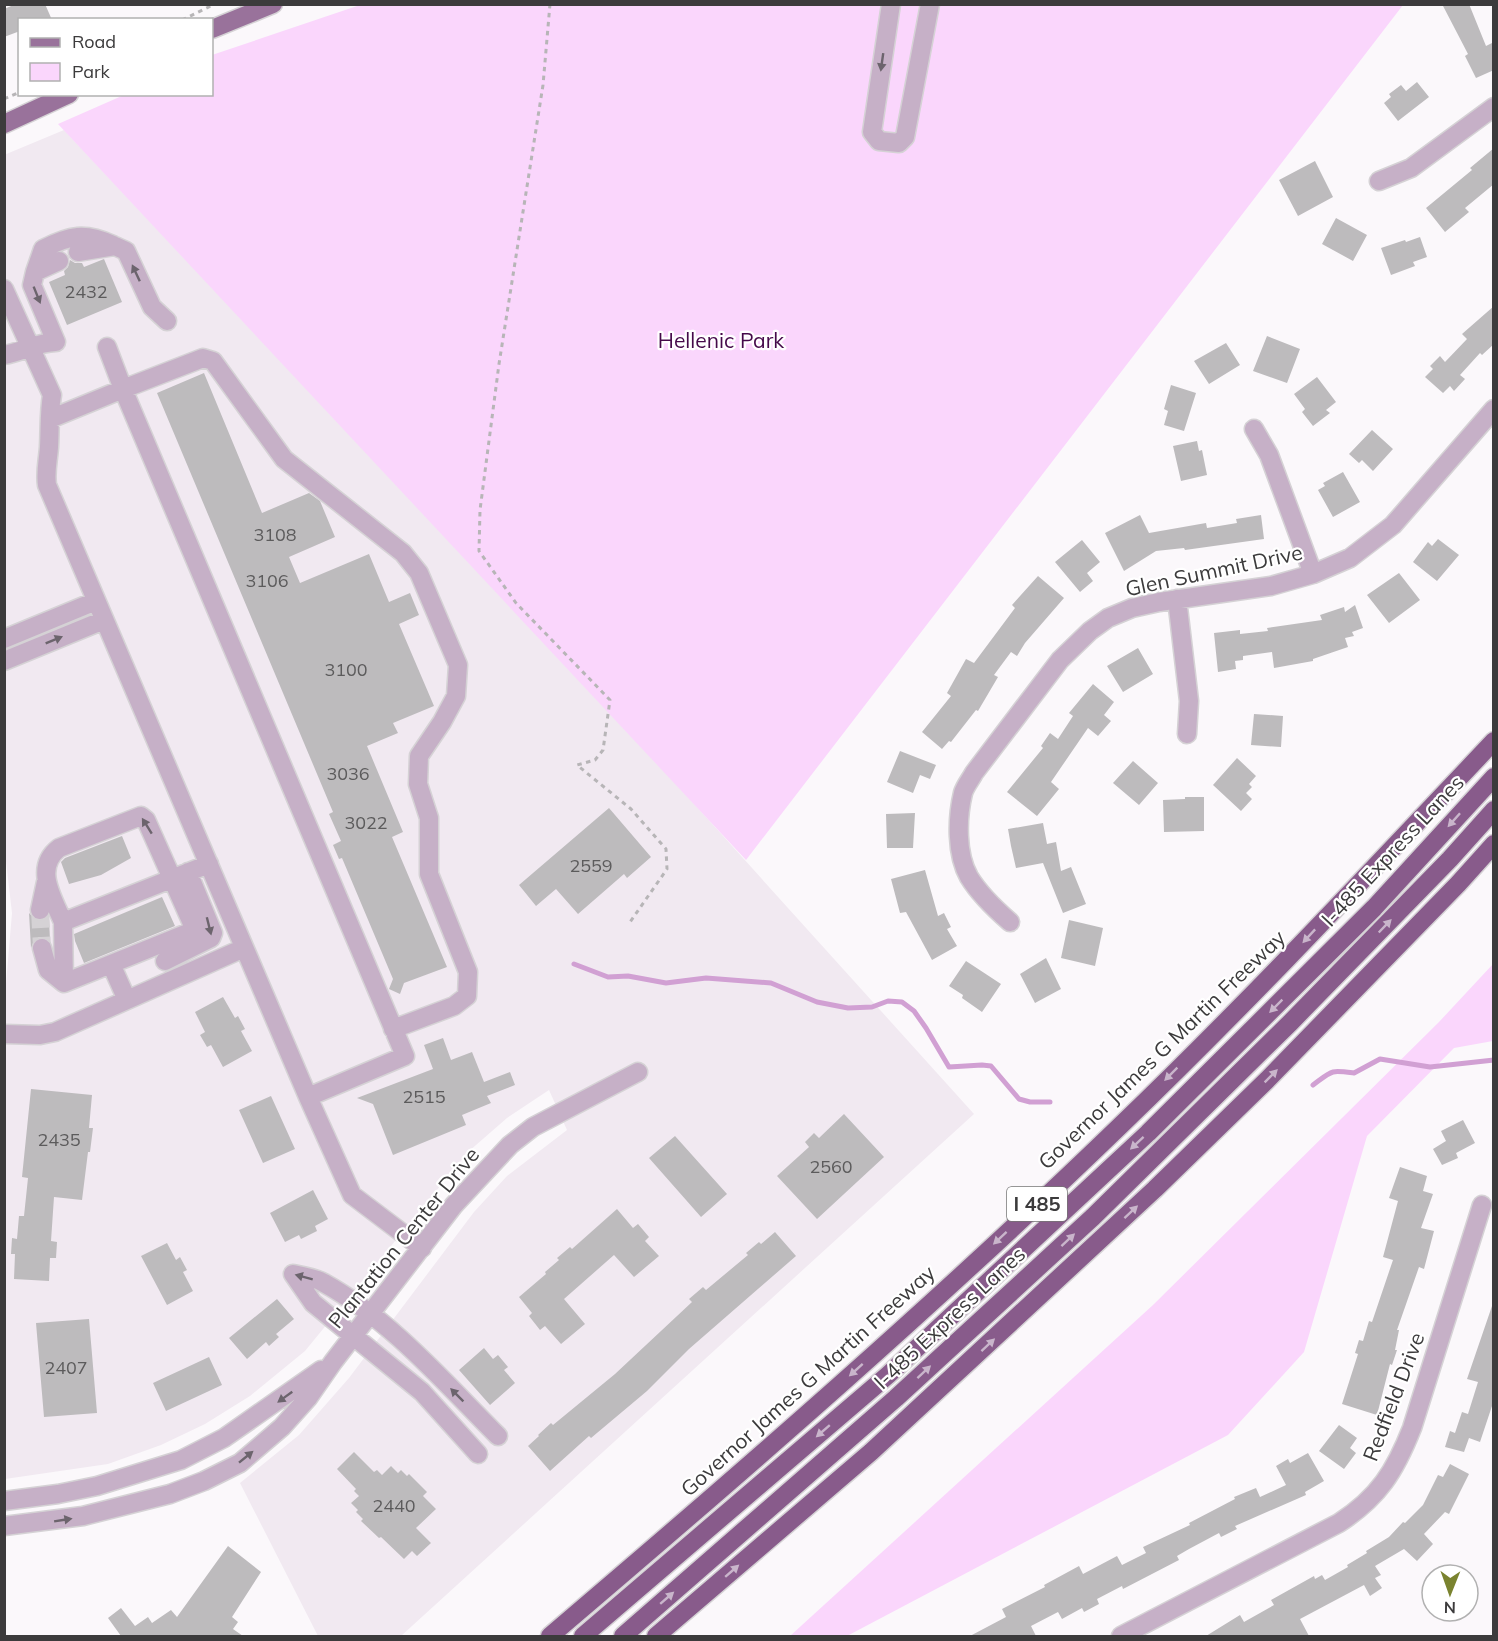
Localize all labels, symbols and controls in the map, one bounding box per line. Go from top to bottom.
legend [18,18,213,96]
text: Road [72,30,116,53]
one-way arrow [878,53,887,72]
text: Park [72,60,111,83]
one-way arrow [131,263,141,281]
house number: 2432 [64,280,108,303]
one-way arrow [33,286,42,304]
park label: Hellenic Park [658,327,784,353]
house number: 3108 [253,523,297,546]
street label: Glen Summit Drive [1123,539,1305,601]
house number: 3106 [245,569,289,592]
one-way arrow [46,636,63,645]
house number: 3100 [324,658,368,681]
house number: 3036 [326,762,370,785]
street label: I-485 Express Lanes [1315,769,1469,931]
house number: 3022 [344,811,388,834]
one-way arrow [1448,812,1461,827]
one-way arrow [142,817,153,834]
house number: 2559 [569,854,613,877]
one-way arrow [205,917,215,935]
one-way arrow [1378,918,1392,933]
street label: Governor James G Martin Freeway [1032,924,1290,1174]
one-way arrow [1302,929,1316,944]
one-way arrow [1268,999,1283,1013]
one-way arrow [1165,1067,1179,1081]
one-way arrow [1264,1068,1278,1083]
house number: 2515 [402,1085,446,1108]
house number: 2435 [37,1128,81,1151]
one-way arrow [1130,1136,1145,1149]
street label: Plantation Center Drive [322,1142,484,1333]
house number: 2560 [809,1155,853,1178]
road number: I 485 [1007,1187,1067,1221]
one-way arrow [1124,1205,1138,1219]
one-way arrow [993,1231,1008,1244]
one-way arrow [1060,1233,1075,1247]
street label: I-485 Express Lanes [868,1240,1030,1394]
street label: Governor James G Martin Freeway [675,1259,940,1501]
one-way arrow [295,1271,313,1281]
street label: Redfield Drive [1357,1329,1430,1465]
one-way arrow [981,1338,996,1352]
house number: 2407 [44,1356,88,1379]
one-way arrow [849,1363,864,1377]
one-way arrow [917,1366,931,1380]
one-way arrow [450,1388,464,1402]
one-way arrow [278,1390,293,1402]
one-way arrow [815,1424,831,1437]
one-way arrow [238,1452,253,1464]
house number: 2440 [372,1494,416,1517]
one-way arrow [53,1515,72,1524]
north arrow [1420,1563,1480,1623]
one-way arrow [724,1565,739,1578]
one-way arrow [659,1592,674,1605]
text: N [1444,1598,1456,1618]

